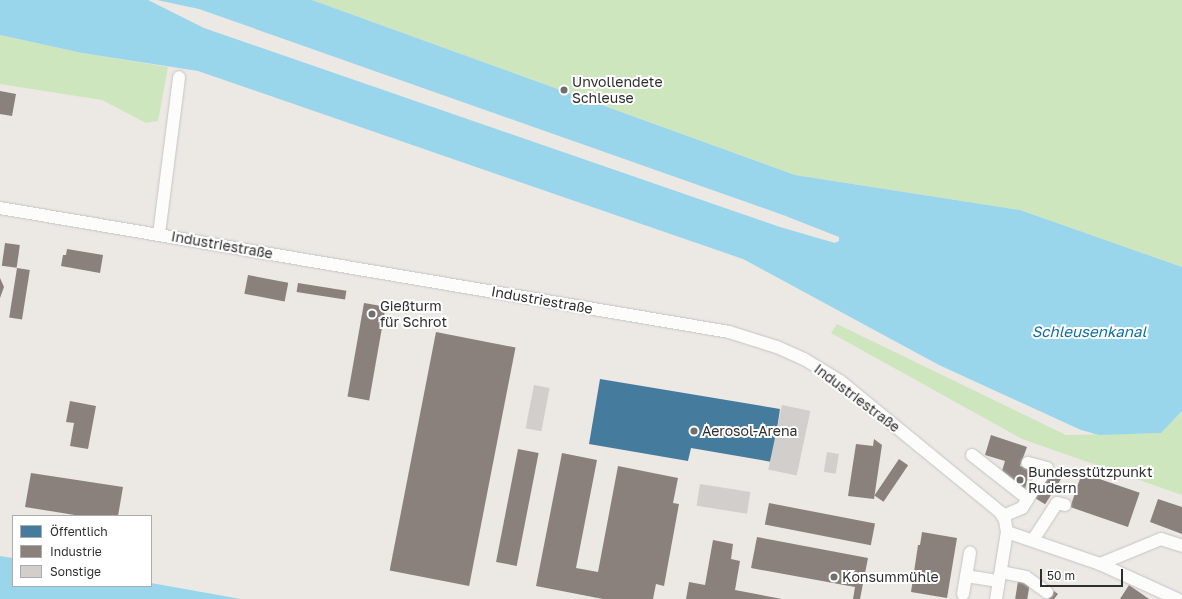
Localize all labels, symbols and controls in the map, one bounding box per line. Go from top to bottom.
place label: Unvollendete Schleuse [572,74,663,106]
marker: Unvollendete Schleuse [559,85,569,95]
street label: Industriestraße [170,228,274,262]
street label: Industriestraße [490,283,594,317]
place label: Gießturm für Schrot [380,298,447,330]
marker: Gießturm für Schrot [367,309,377,319]
water label: Schleusenkanal [1032,323,1146,341]
street label: Industriestraße [811,360,903,436]
place label: Aerosol-Arena [702,423,797,439]
marker: Aerosol-Arena [689,426,699,436]
place label: Bundesstützpunkt Rudern [1028,464,1153,496]
marker: Bundesstützpunkt Rudern [1015,475,1025,485]
legend [12,515,152,587]
text: Öffentlich [50,524,108,539]
text: Industrie [50,544,102,559]
scale bar [1042,561,1125,587]
text: Sonstige [50,564,101,579]
text: 50 m [1047,568,1075,583]
place label: Konsummühle [842,569,939,585]
marker: Konsummühle [829,572,839,582]

